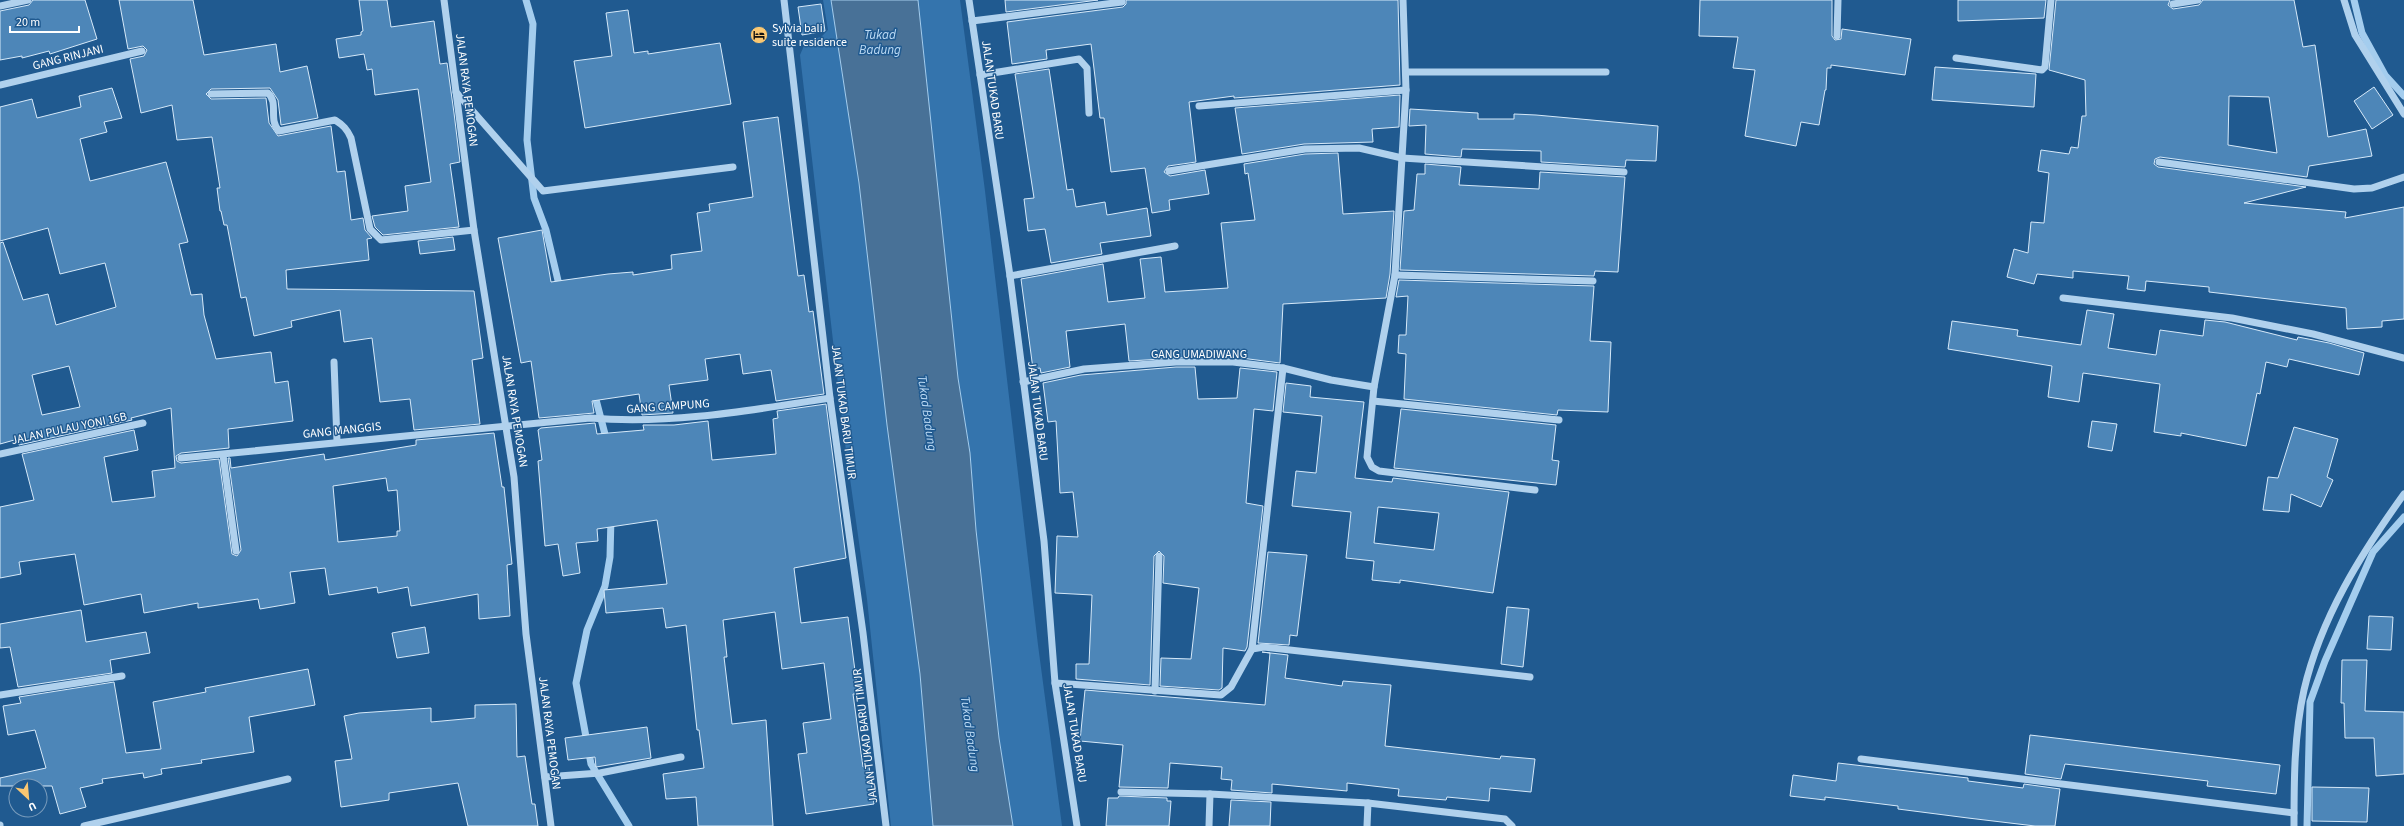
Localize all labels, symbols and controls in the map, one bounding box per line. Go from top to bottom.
scale bar [10,8,79,34]
text: 20 m [16,14,40,31]
place label: Sylvia bali suite residence [772,20,847,51]
hotel icon: Sylvia bali suite residence [749,25,769,45]
water label: Tukad Badung [859,26,901,59]
street label: JALAN RAYA PEMOGAN [451,33,482,148]
street label: JALAN TUKAD BARU [977,39,1008,141]
street label: GANG RINJANI [31,40,105,74]
street label: JALAN TUKAD BARU TIMUR [827,344,860,481]
street label: GANG UMADIWANG [1151,346,1247,363]
street label: JALAN RAYA PEMOGAN [497,354,532,469]
street label: JALAN TUKAD BARU [1023,360,1052,462]
water label: Tukad Badung [913,374,941,452]
street label: GANG CAMPUNG [626,395,710,418]
street label: JALAN PULAU YONI 16B [10,408,128,449]
street label: GANG MANGGIS [302,418,382,443]
street label: JALAN TUKAD BARU TIMUR [849,667,882,804]
street label: JALAN RAYA PEMOGAN [534,676,565,791]
street label: JALAN TUKAD BARU [1058,682,1091,784]
water label: Tukad Badung [956,695,984,773]
north arrow [8,778,48,818]
text: U [26,798,39,815]

